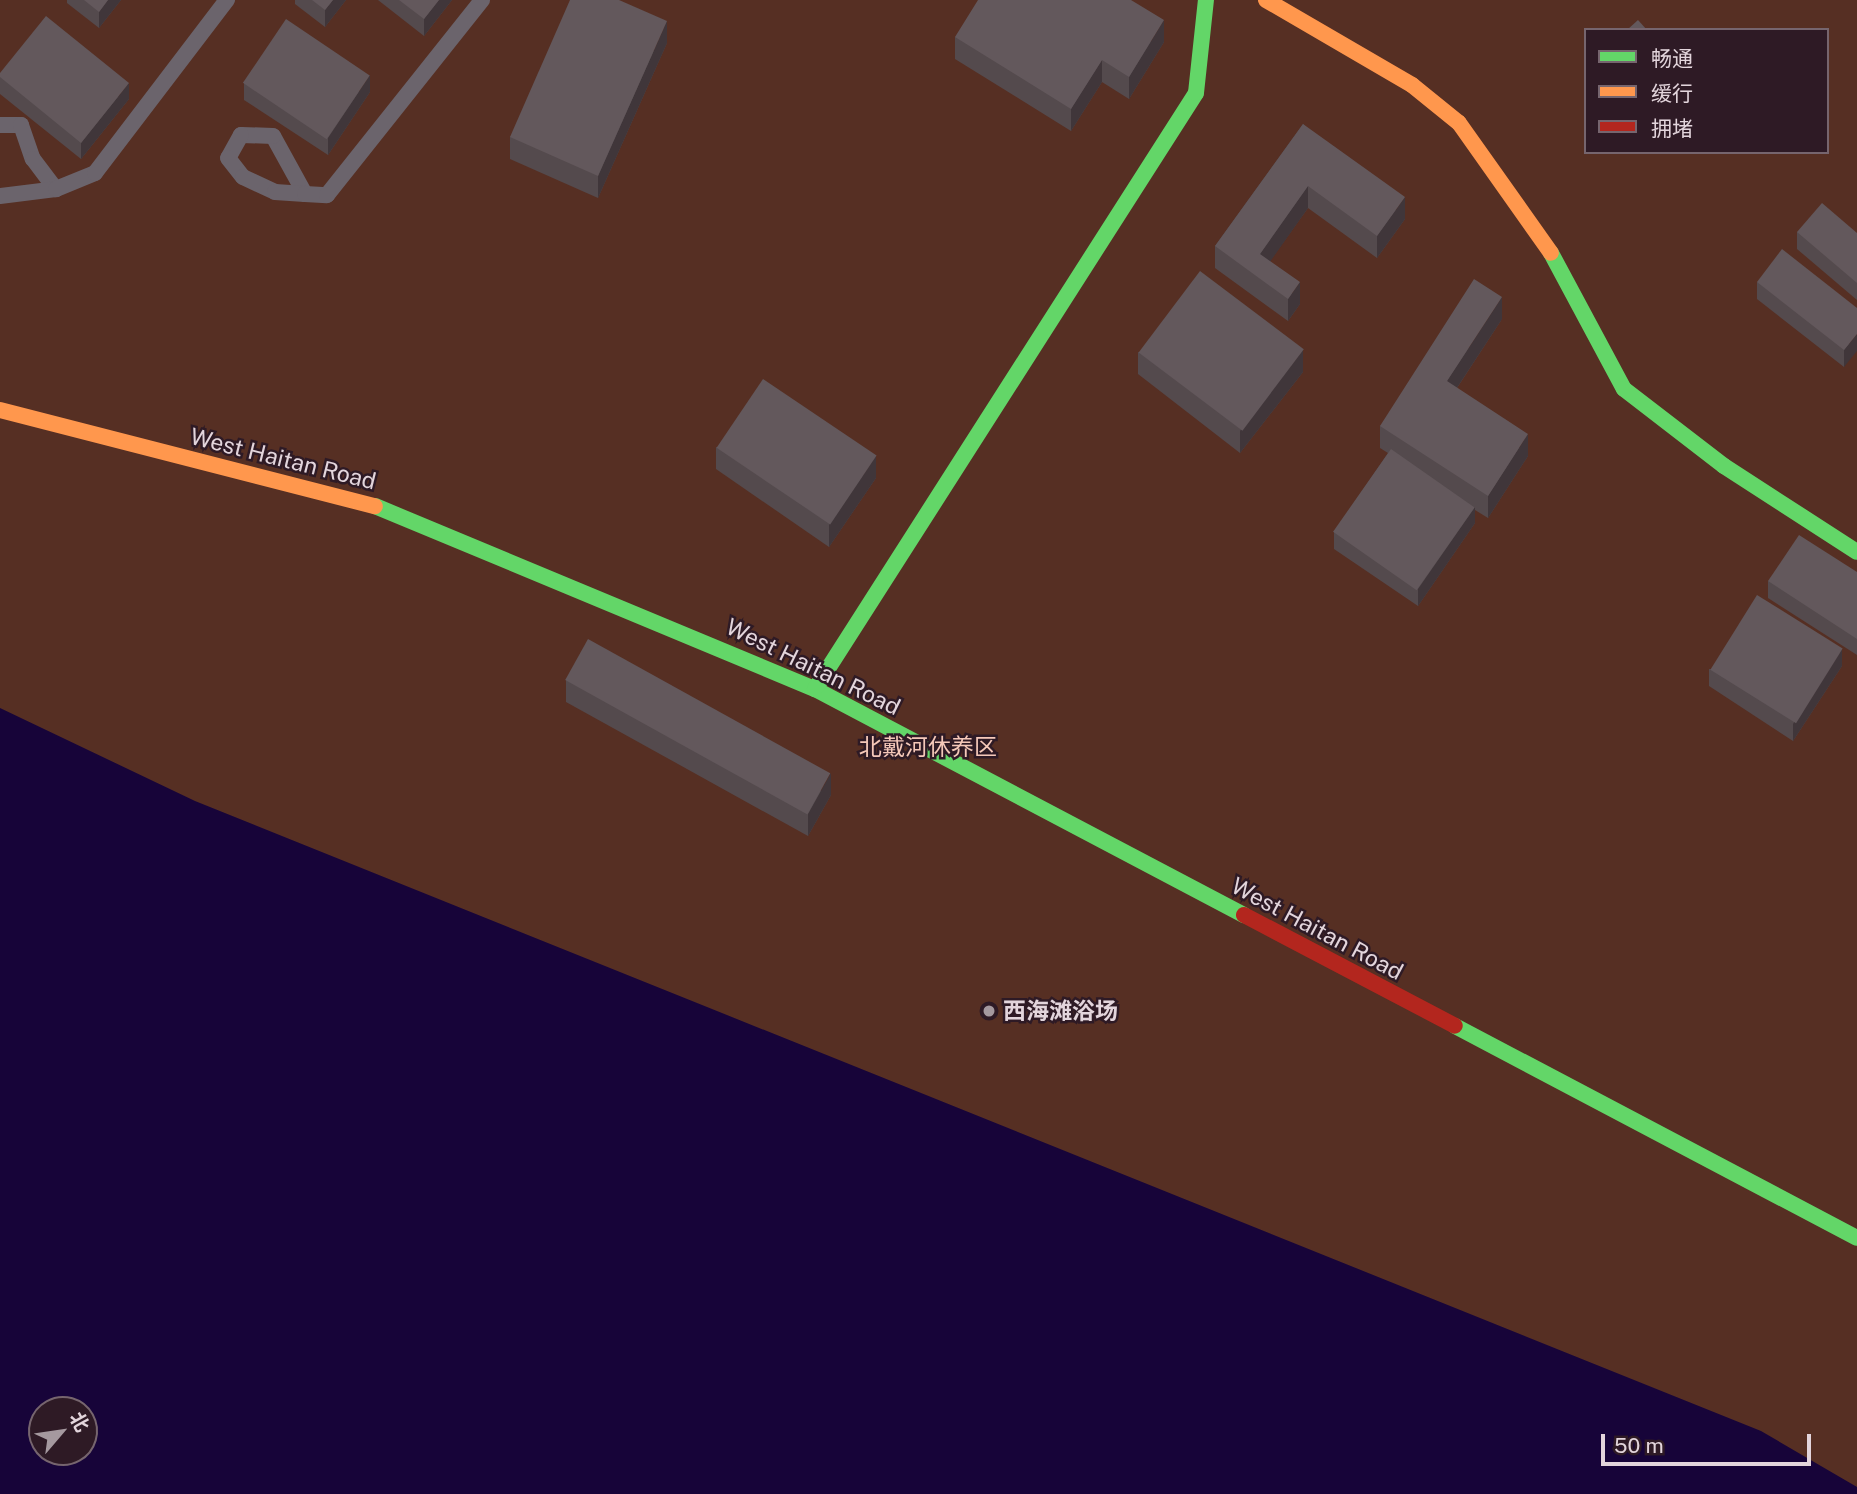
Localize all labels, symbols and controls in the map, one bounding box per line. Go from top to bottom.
legend [1584,28,1829,154]
text: 畅通 [1651,46,1693,71]
text: 缓行 [1651,81,1693,106]
text: 拥堵 [1651,116,1693,141]
street label: West Haitan Road [187,423,379,495]
street label: West Haitan Road [721,613,905,721]
park label: 北戴河休养区 [859,733,997,761]
street label: West Haitan Road [1226,872,1408,986]
place label: 西海滩浴场 [1003,997,1118,1025]
marker: 西海滩浴场 [981,1003,997,1019]
north arrow [28,1396,98,1466]
text: 北 [65,1408,94,1435]
scale bar [1605,1420,1815,1464]
text: 50 m [1614,1433,1664,1458]

